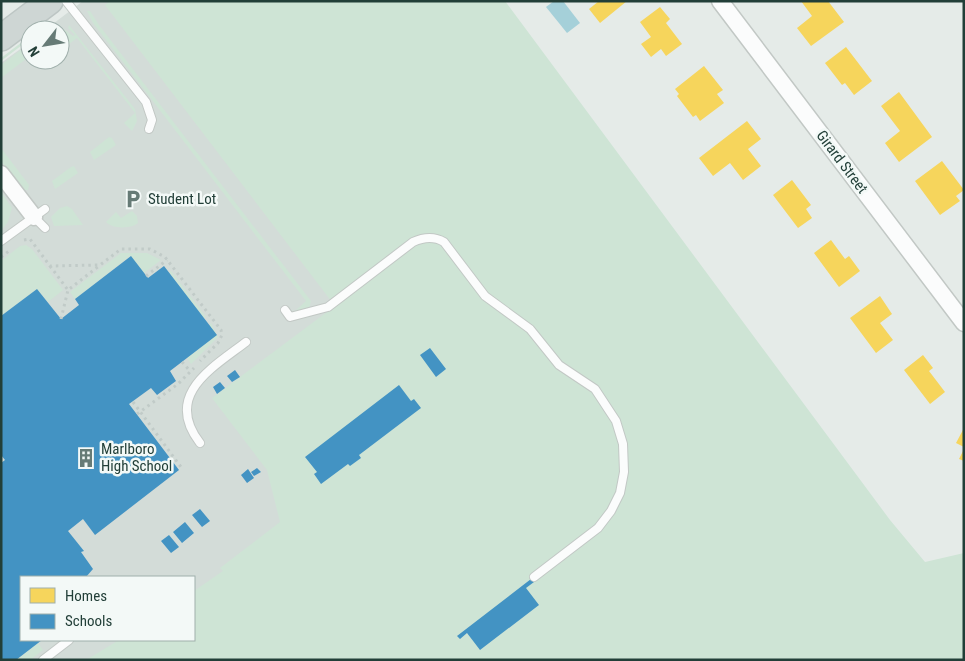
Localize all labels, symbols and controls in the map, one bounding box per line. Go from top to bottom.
north arrow [20,20,70,70]
text: N [25,44,43,59]
street label: Girard Street [812,127,872,197]
parking icon: Student Lot [122,188,144,210]
place label: Student Lot [148,190,216,208]
place label: Marlboro High School [101,440,172,475]
building icon: Marlboro High School [75,447,97,469]
legend [20,576,195,641]
text: Homes [65,587,107,605]
text: Schools [65,612,112,630]

